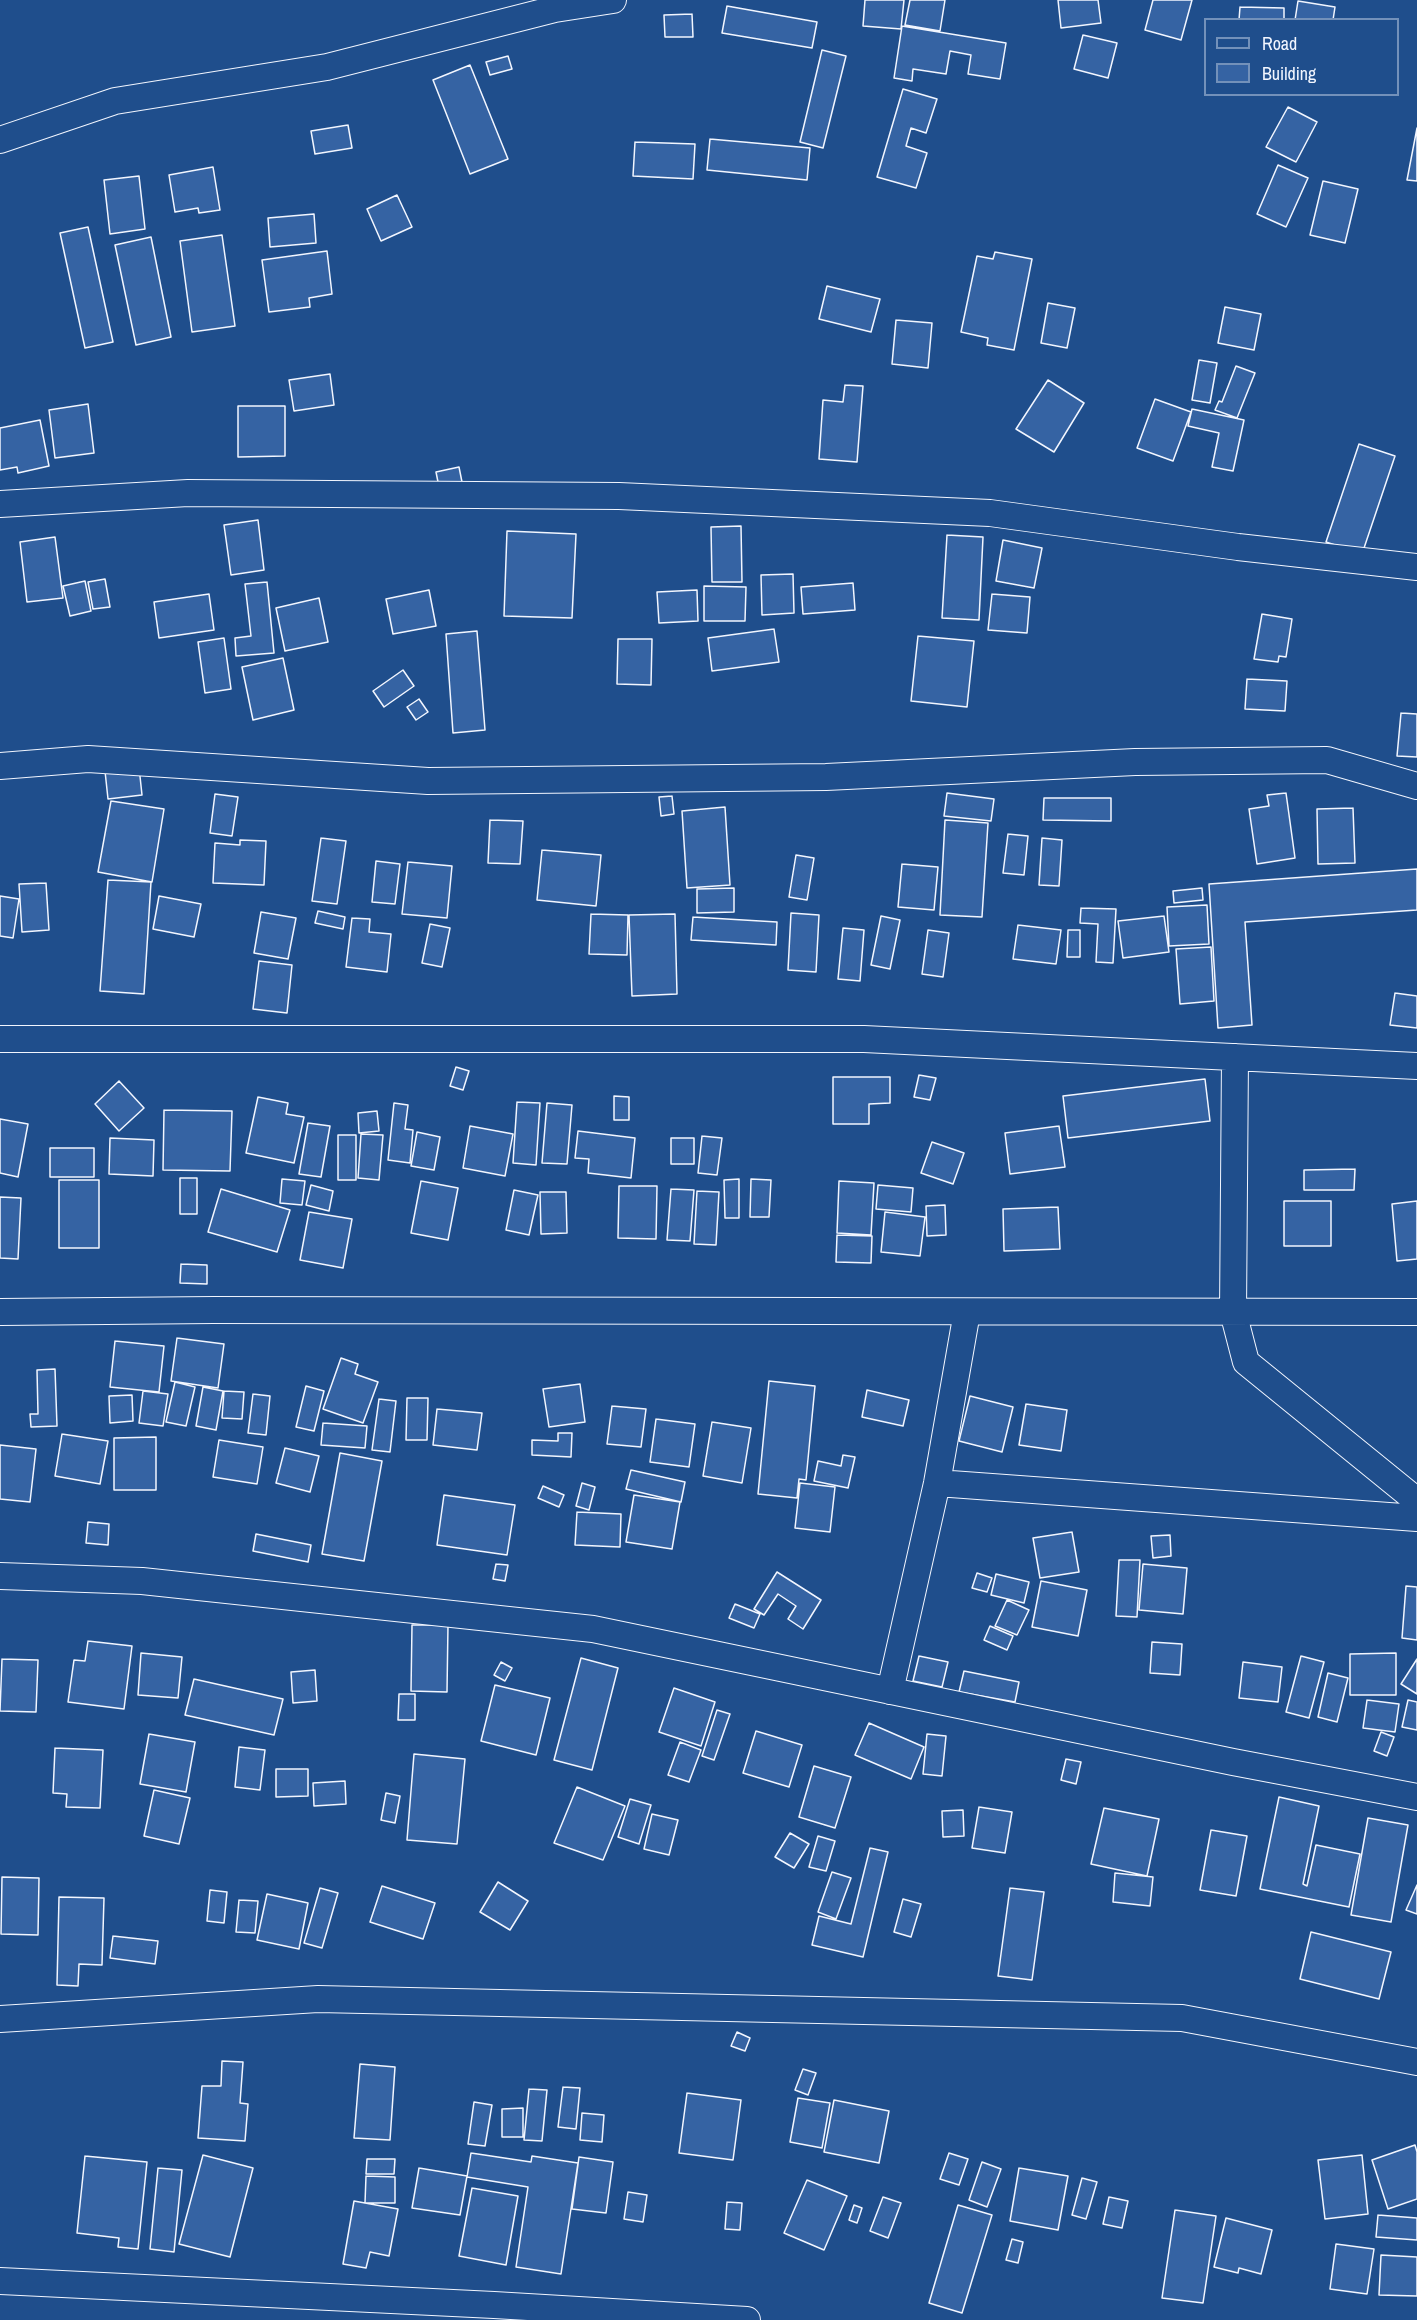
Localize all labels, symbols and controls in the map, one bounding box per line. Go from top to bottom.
legend [1204,18,1399,96]
text: Road [1262,31,1297,56]
text: Building [1262,61,1316,86]

